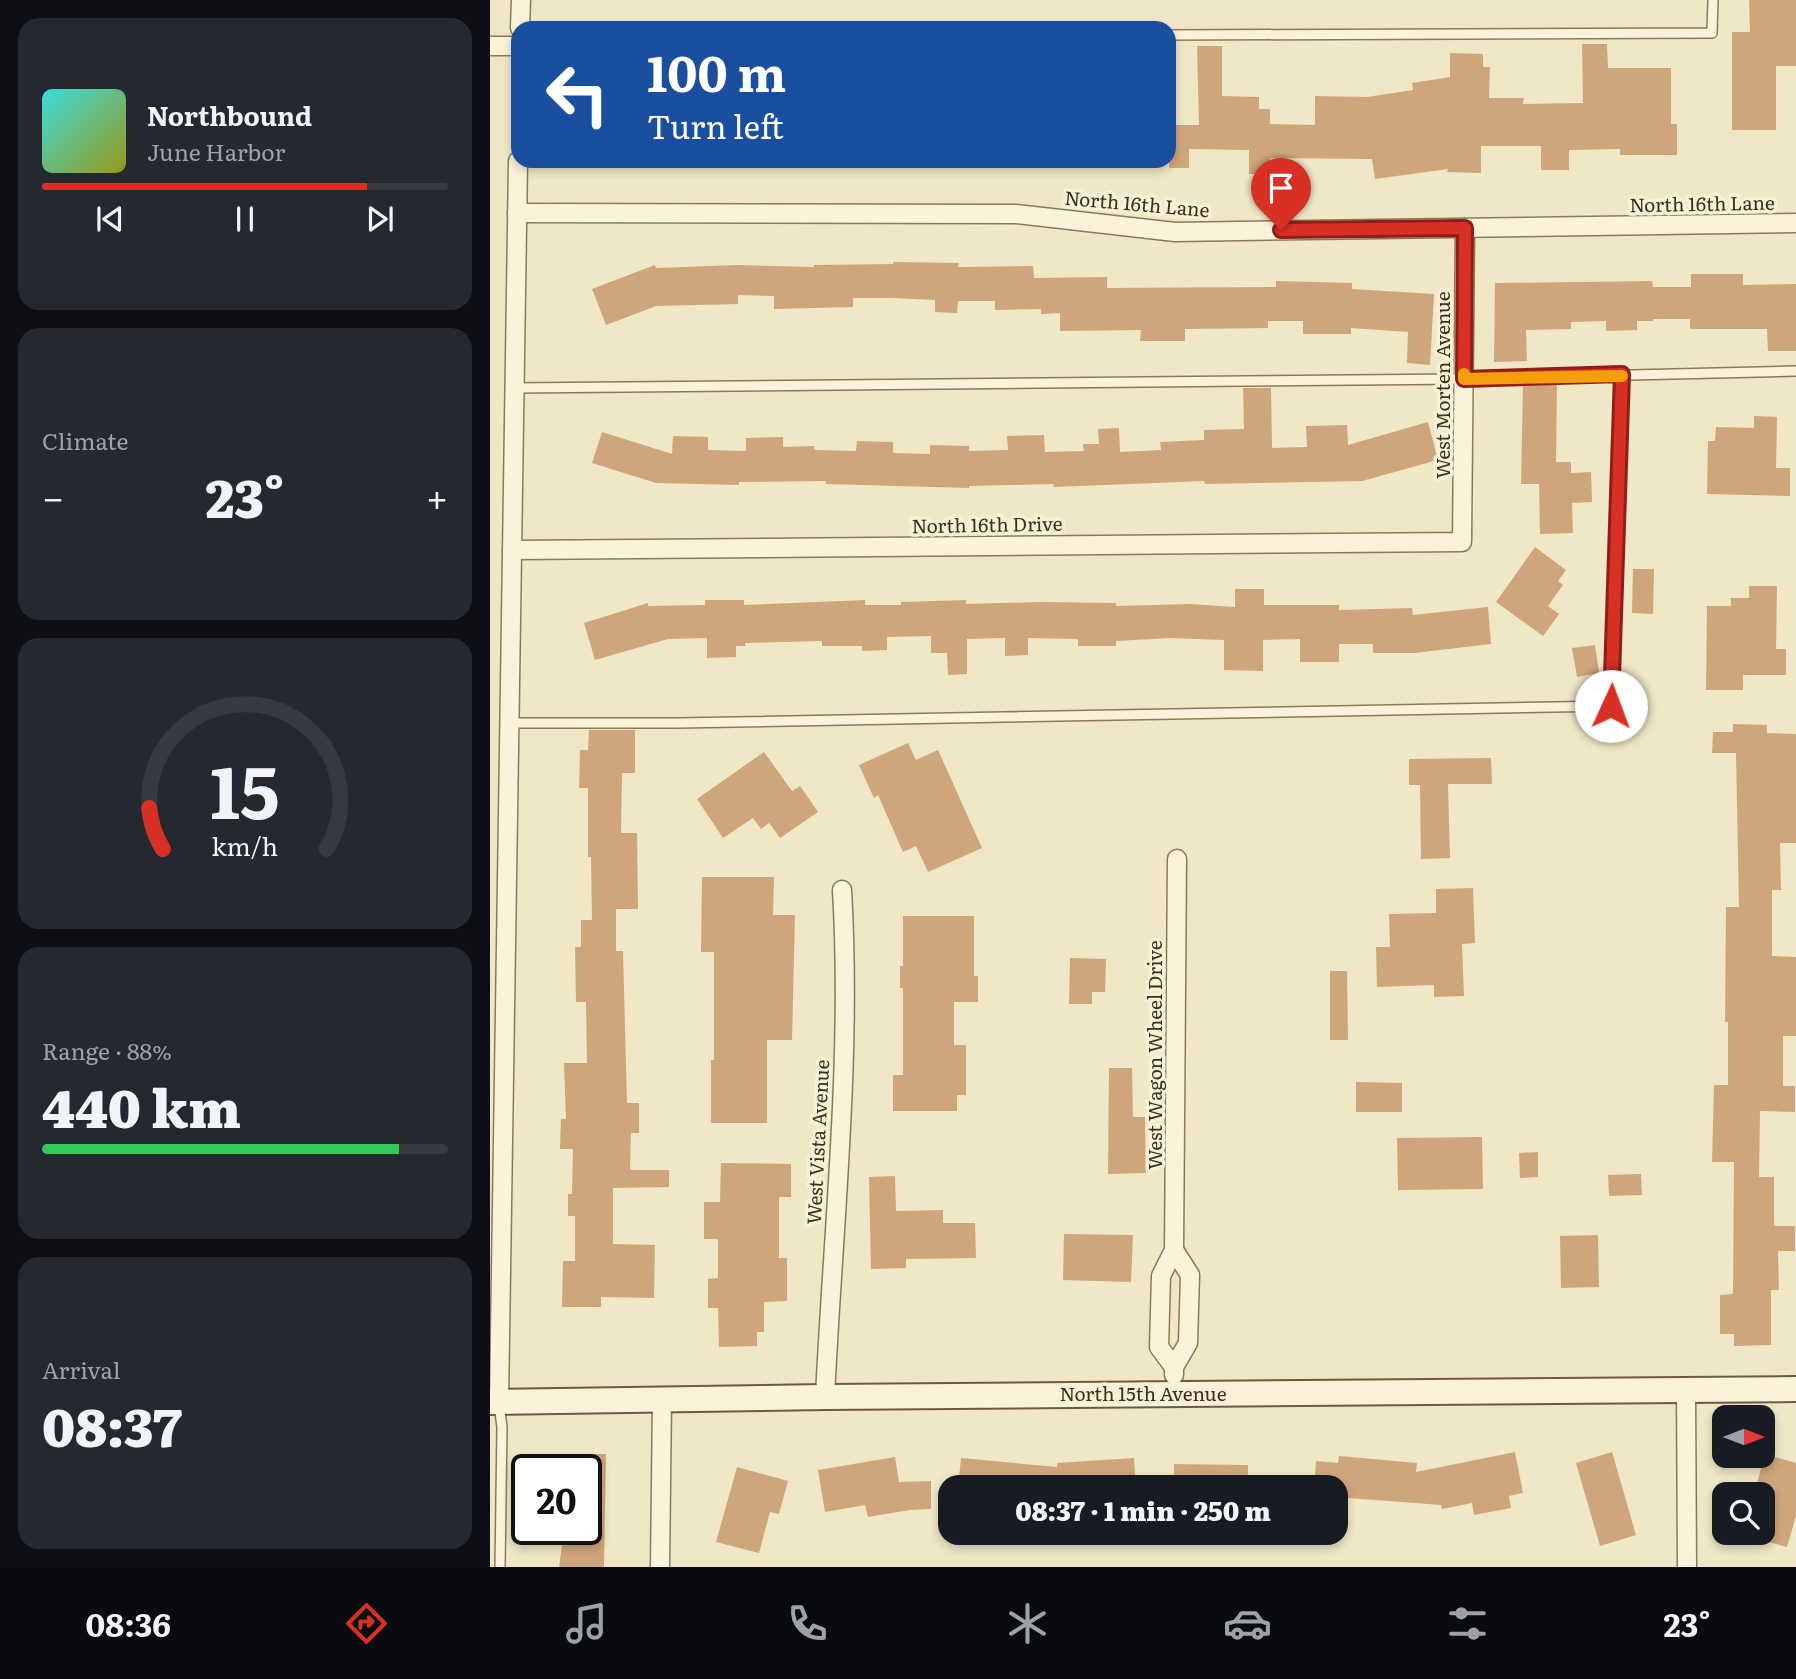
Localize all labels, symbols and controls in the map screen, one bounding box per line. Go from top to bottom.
text: 100 m [647,34,786,107]
icon: left [532,49,623,140]
text: Northbound [147,95,312,134]
text: Turn left [647,101,784,149]
text: June Harbor [147,134,285,168]
pin [1251,158,1311,230]
icon: arrive [1262,169,1300,207]
street label: North 16th Lane [1063,183,1211,223]
street label: North 16th Lane [1629,188,1775,218]
icon: previous [91,200,129,238]
icon: pause [226,200,264,238]
icon: next [361,200,399,238]
street label: West Morten Avenue [1428,291,1456,479]
text: Climate [42,423,128,457]
text: 23° [206,457,285,534]
text: − [42,467,64,524]
text: + [426,467,448,524]
street label: North 16th Drive [911,509,1063,539]
position arrow [1574,669,1648,743]
text: 15 [210,734,280,842]
text: km/h [212,827,278,864]
street label: West Wagon Wheel Drive [1140,940,1168,1170]
text: Range · 88% [42,1033,172,1067]
street label: West Vista Avenue [799,1059,835,1225]
text: 440 km [42,1067,241,1144]
text: Arrival [42,1352,121,1386]
street label: North 15th Avenue [1059,1379,1227,1407]
text: 08:37 [42,1386,182,1463]
north arrow [1712,1405,1774,1468]
map controls [1712,1405,1775,1545]
speed limit sign: 20 [511,1454,602,1545]
button: search [1712,1482,1775,1545]
text: 08:37 · 1 min · 250 m [1015,1490,1271,1529]
text: 08:36 [86,1599,171,1647]
icon: directions [342,1599,391,1648]
icon: music [562,1599,611,1648]
icon: phone [783,1599,832,1648]
icon: climate [1003,1599,1052,1648]
icon: car [1223,1599,1272,1648]
icon: filters [1443,1599,1492,1648]
text: 23° [1663,1599,1710,1647]

